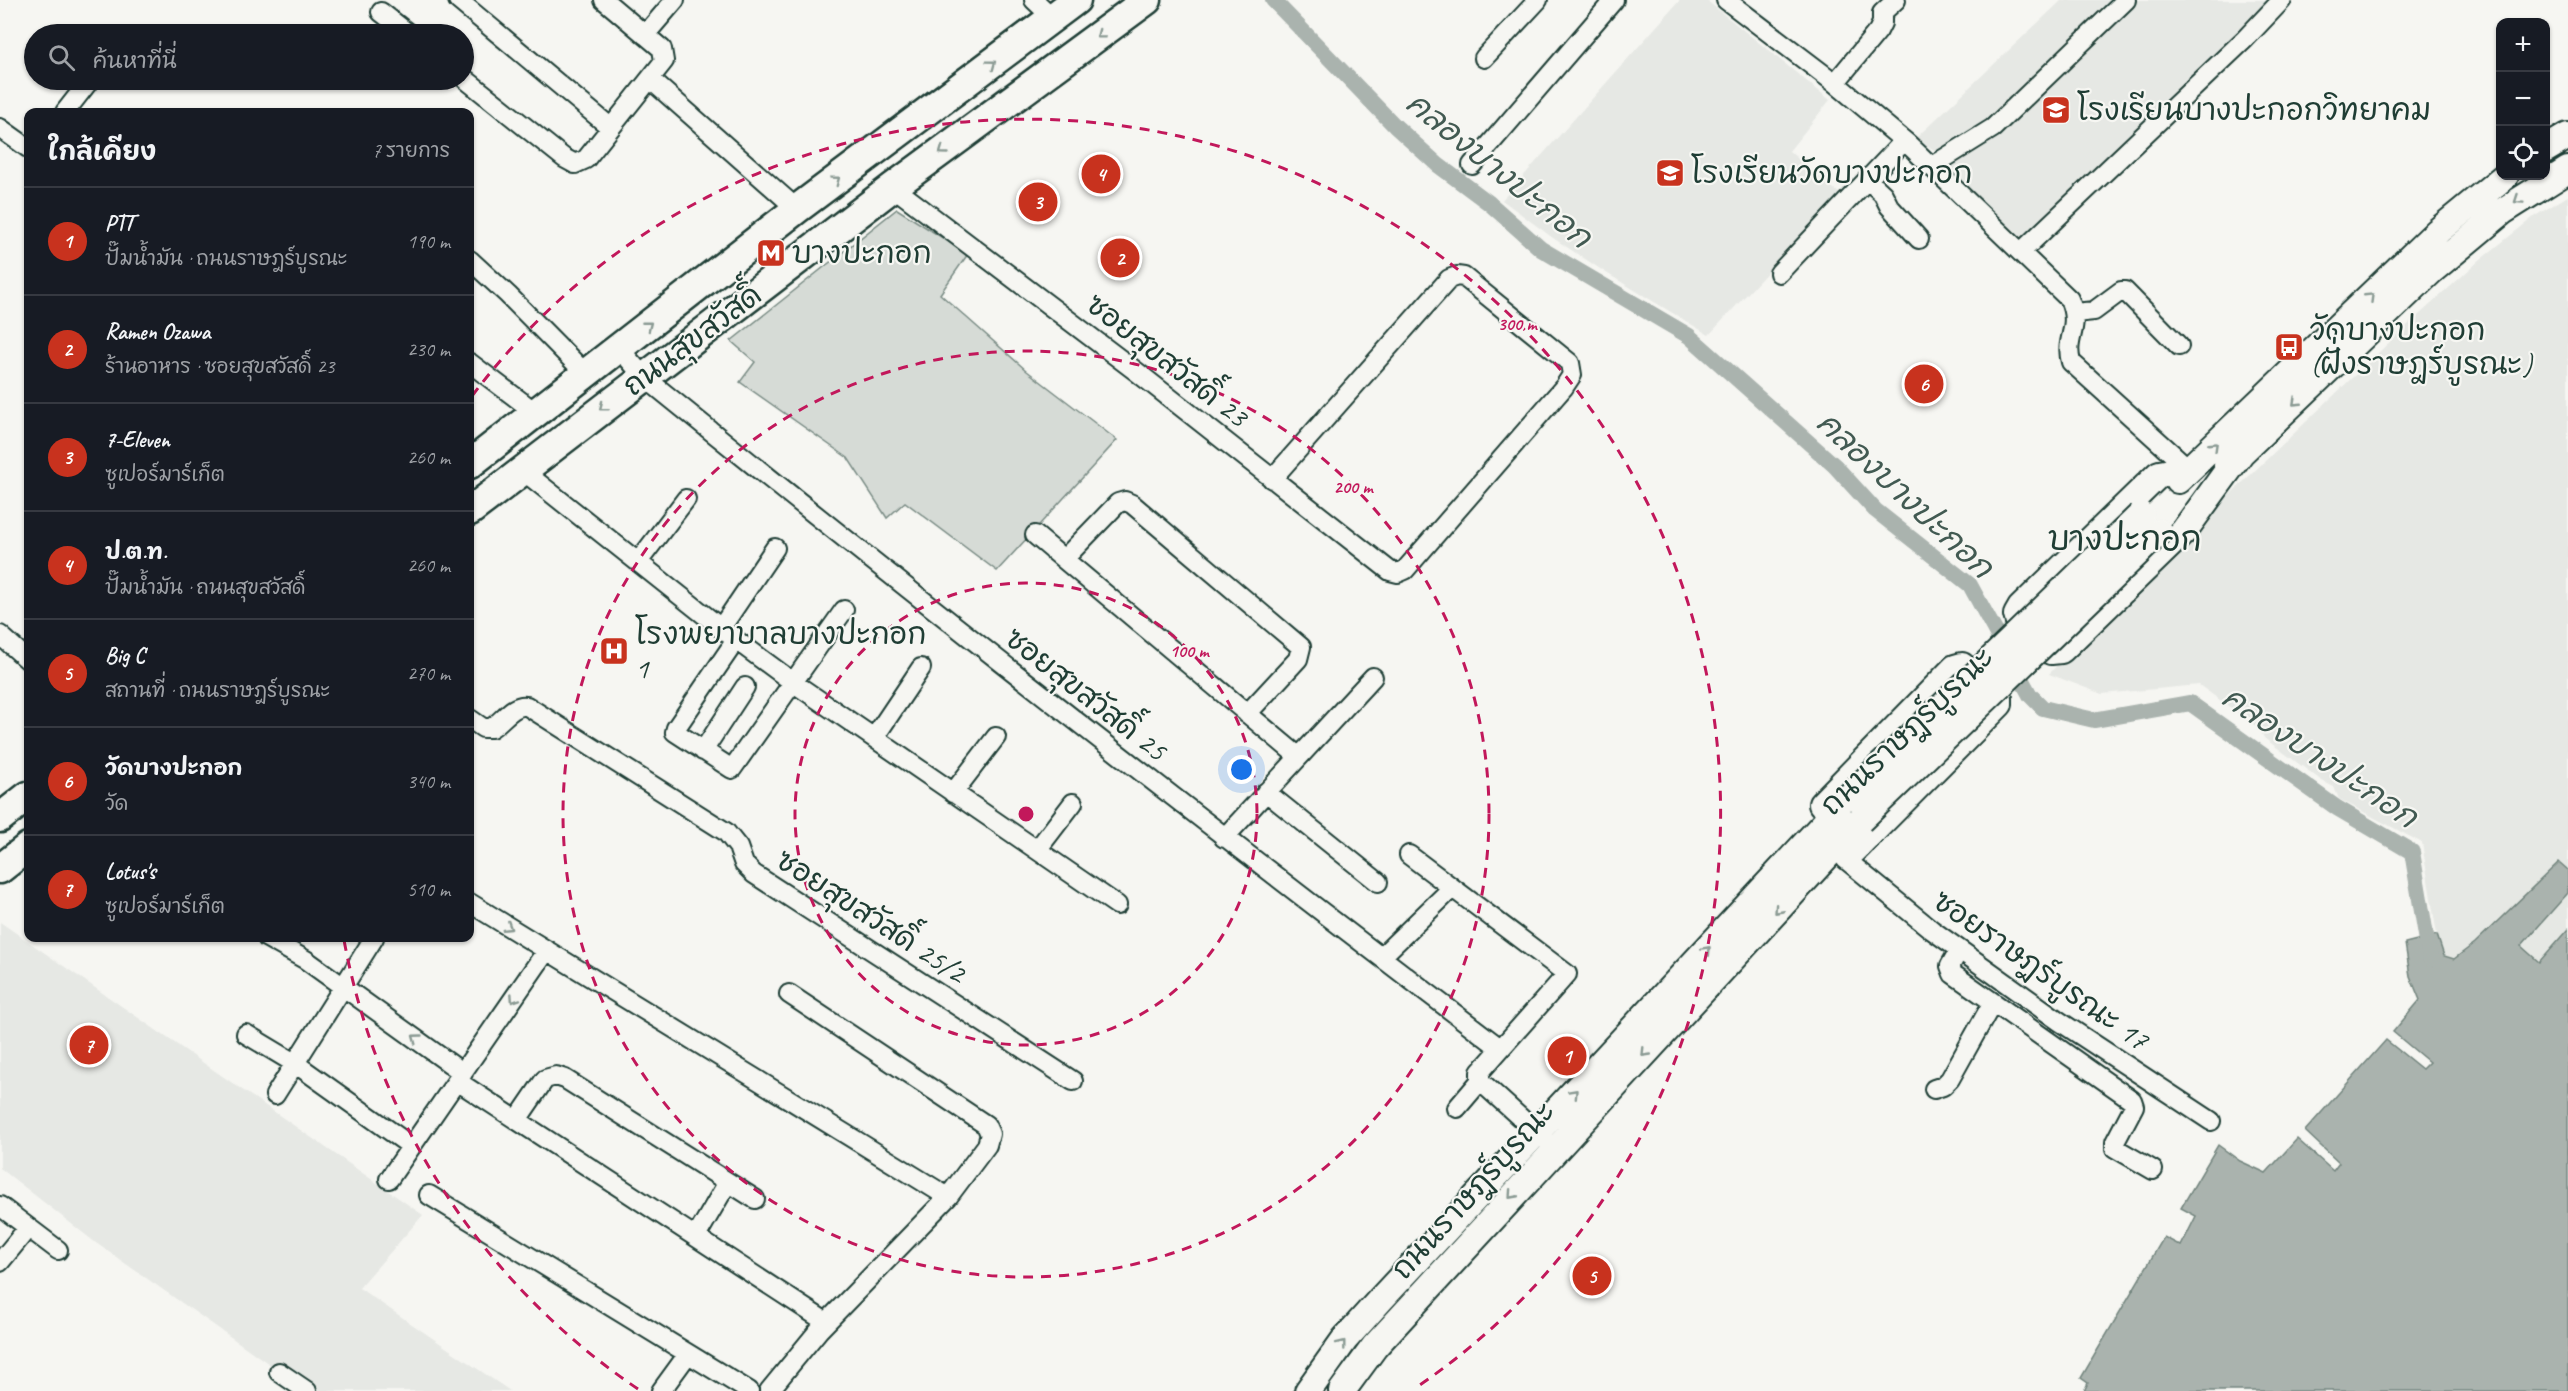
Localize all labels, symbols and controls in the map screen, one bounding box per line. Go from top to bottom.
map controls [2496,18,2550,180]
button: + [2496,18,2550,72]
search box [24,24,474,90]
one-way arrow [1095,27,1106,38]
icon: search [45,41,78,74]
text: ค้นหาที่นี่ [93,47,177,75]
one-way arrow [986,60,997,71]
button: − [2496,72,2550,126]
water label: คลองบางปะกอก [1398,83,1601,258]
place label: โรงเรียนบางปะกอกวิทยาคม [2077,90,2431,129]
school or university icon: โรงเรียนบางปะกอกวิทยาคม [2040,94,2072,126]
button: locate [2496,126,2550,180]
text: ใกล้เคียง [48,135,156,168]
text: 7 รายการ [372,138,450,163]
one-way arrow [939,144,950,155]
pin: 4 [1082,152,1120,196]
place label: โรงเรียนวัดบางปะกอก [1691,153,1973,192]
school or university icon: โรงเรียนวัดบางปะกอก [1654,157,1686,189]
one-way arrow [829,176,840,187]
pin: 3 [1018,180,1058,224]
one-way arrow [2514,193,2525,204]
text: PTT [105,210,134,238]
text: 1 [63,229,72,254]
text: 190 m [407,229,450,254]
place label: บางปะกอก [792,234,932,272]
pin: 2 [1100,236,1140,280]
metro station icon: บางปะกอก [755,237,787,269]
text: ปั๊มน้ำมัน · ถนนราษฎร์บูรณะ [105,246,347,271]
street label: ถนนสุขสวัสดิ์ [610,268,771,407]
street label: ซอยสุขสวัสดิ์ 23 [1077,278,1263,439]
one-way arrow [2362,293,2373,304]
place label: วัดบางปะกอก (ฝั่งราษฎร์บูรณะ) [2310,311,2534,386]
text: 300 m [1498,313,1538,335]
text: Ramen Ozawa [105,318,210,346]
one-way arrow [641,321,652,332]
bus stop icon: วัดบางปะกอก (ฝั่งราษฎร์บูรณะ) [2273,331,2305,363]
text: 2 [63,337,72,362]
text: 230 m [407,337,450,362]
text: ร้านอาหาร · ซอยสุขสวัสดิ์ 23 [105,354,334,379]
pin: 6 [1904,362,1944,406]
one-way arrow [2292,394,2303,405]
one-way arrow [599,400,610,411]
water label: คลองบางปะกอก [1808,403,2003,588]
text: 7-Eleven [105,426,170,454]
one-way arrow [2207,442,2217,453]
text: 3 [63,445,72,470]
text: 260 m [407,445,450,470]
text: ซูเปอร์มาร์เก็ต [105,462,225,487]
text: 200 m [1334,476,1374,498]
district label: บางปะกอก [2048,518,2202,560]
text: ป.ต.ท. [105,538,167,566]
text: 4 [63,553,72,578]
text: 260 m [407,553,450,578]
text: ปั๊มน้ำมัน · ถนนสุขสวัสดิ์ [105,575,306,600]
street label: ซอยสุขสวัสดิ์ 25 [996,612,1181,772]
place label: โรงพยาบาลบางปะกอก 1 [635,614,927,687]
hospital icon: โรงพยาบาลบางปะกอก 1 [598,635,630,667]
street label: ถนนราษฎร์บูรณะ [1812,638,2004,826]
text: 100 m [1170,640,1210,662]
text: Big C [105,642,145,670]
text: 5 [63,661,72,686]
text: 270 m [407,661,450,686]
water label: คลองบางปะกอก [2214,677,2426,838]
text: สถานที่ · ถนนราษฎร์บูรณะ [105,678,330,703]
text: วัดบางปะกอก [105,754,242,782]
your location [1227,755,1256,784]
text: 6 [63,769,72,794]
text: 340 m [407,769,450,794]
text: วัด [105,791,128,816]
centre of rings [1016,804,1036,824]
street label: ซอยสุขสวัสดิ์ 25/2 [767,833,980,995]
text: Lotus's [105,858,156,886]
text: 7 [63,877,72,902]
text: 510 m [407,877,450,902]
street label: ซอยราษฎร์บูรณะ 17 [1924,881,2158,1062]
text: ซูเปอร์มาร์เก็ต [105,894,225,919]
one-way arrow [1774,903,1785,913]
one-way arrow [502,919,512,931]
one-way arrow [1700,946,1711,957]
one-way arrow [510,992,521,1003]
pin: 7 [70,1022,109,1068]
one-way arrow [412,1034,423,1045]
pin: 1 [1548,1034,1586,1078]
one-way arrow [1642,1045,1653,1056]
one-way arrow [1567,1089,1578,1099]
street label: ถนนราษฎร์บูรณะ [1382,1092,1565,1289]
one-way arrow [1508,1188,1519,1199]
pin: 5 [1572,1254,1612,1298]
one-way arrow [1335,1339,1346,1350]

